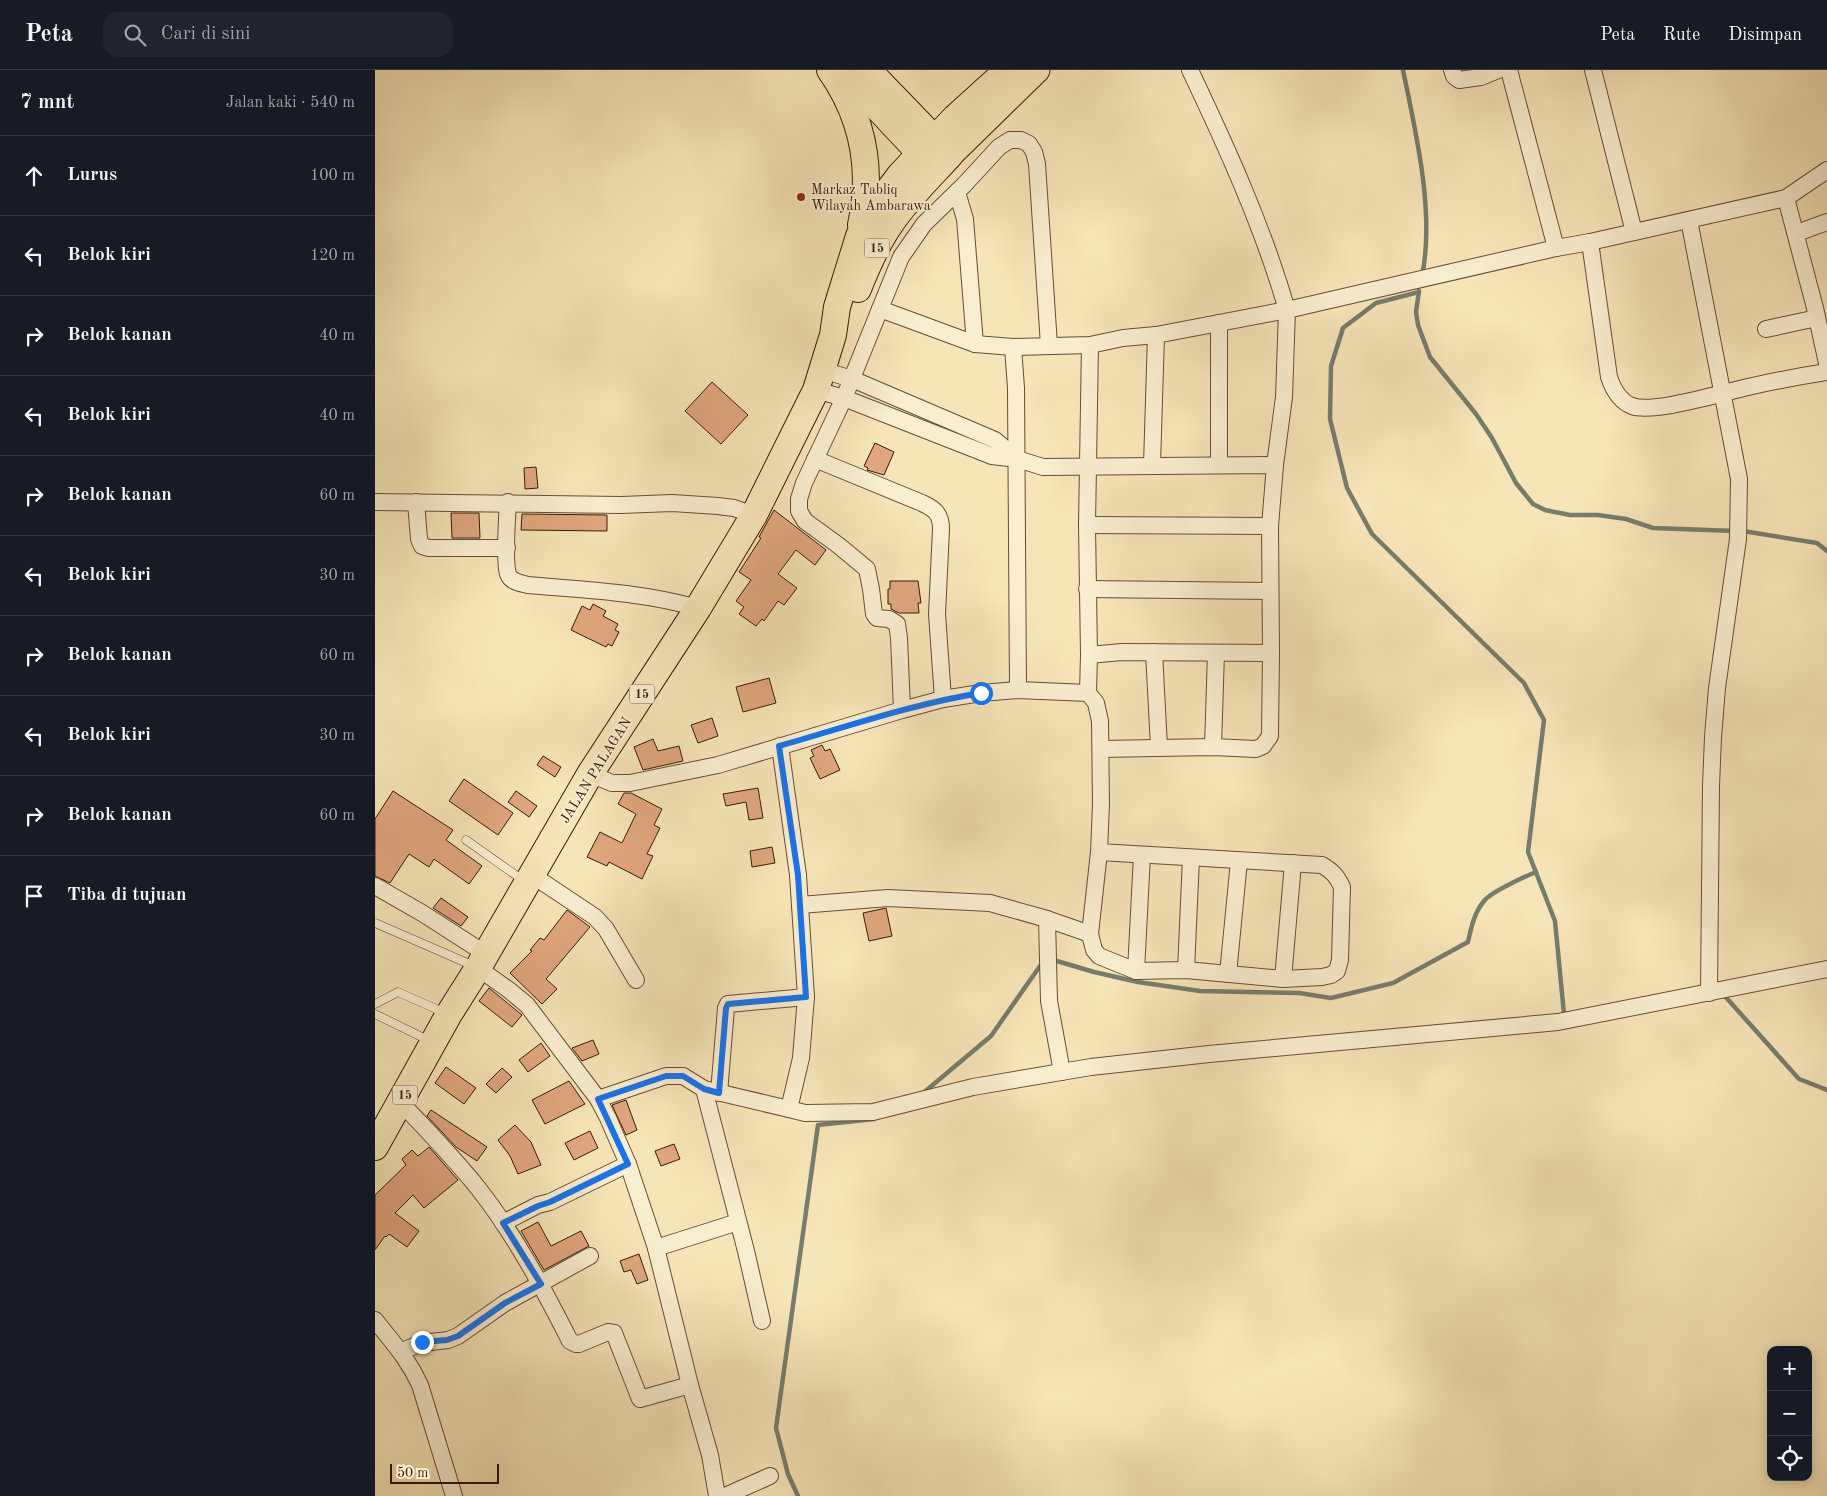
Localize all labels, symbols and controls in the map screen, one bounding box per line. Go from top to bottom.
search box [103,12,453,57]
icon: search [121,21,149,49]
text: Peta [25,23,73,47]
text: Cari di sini [161,25,250,44]
text: Peta [1600,26,1635,44]
text: Rute [1663,26,1700,44]
text: Disimpan [1728,26,1802,44]
text: 7 mnt [20,92,74,113]
text: Jalan kaki · 540 m [226,95,355,111]
icon: ahead [20,162,48,190]
text: Lurus [67,166,117,185]
text: 100 m [310,168,355,184]
place label: Markaz Tabliq Wilayah Ambarawa [811,183,931,213]
marker: Markaz Tabliq Wilayah Ambarawa [795,191,807,203]
road number: 15 [865,238,889,258]
icon: left [20,242,48,270]
text: Belok kiri [67,246,151,265]
text: 120 m [310,248,355,264]
icon: right [20,322,48,350]
text: Belok kanan [67,326,172,345]
text: 40 m [319,328,355,344]
icon: left [20,402,48,430]
text: Belok kiri [67,406,151,425]
text: 40 m [319,408,355,424]
icon: right [20,482,48,510]
text: Belok kanan [67,486,172,505]
text: 60 m [319,488,355,504]
icon: left [20,562,48,590]
text: Belok kiri [67,566,151,585]
text: 30 m [319,568,355,584]
icon: right [20,642,48,670]
text: Belok kanan [67,646,172,665]
text: 60 m [319,648,355,664]
route start [970,682,993,705]
road number: 15 [629,684,655,704]
street label: JALAN PALAGAN [558,715,634,826]
icon: left [20,722,48,750]
text: Belok kiri [67,726,151,745]
text: 30 m [319,728,355,744]
icon: right [20,802,48,830]
text: Belok kanan [67,806,172,825]
text: 60 m [319,808,355,824]
icon: arrive [20,882,48,910]
text: Tiba di tujuan [67,886,187,905]
road number: 15 [393,1086,417,1104]
route end [411,1331,434,1354]
map controls [1767,1346,1812,1481]
button: + [1767,1346,1812,1391]
button: − [1767,1391,1812,1436]
button: locate [1767,1436,1812,1481]
scale bar [390,1461,499,1484]
text: 50 m [397,1466,428,1480]

